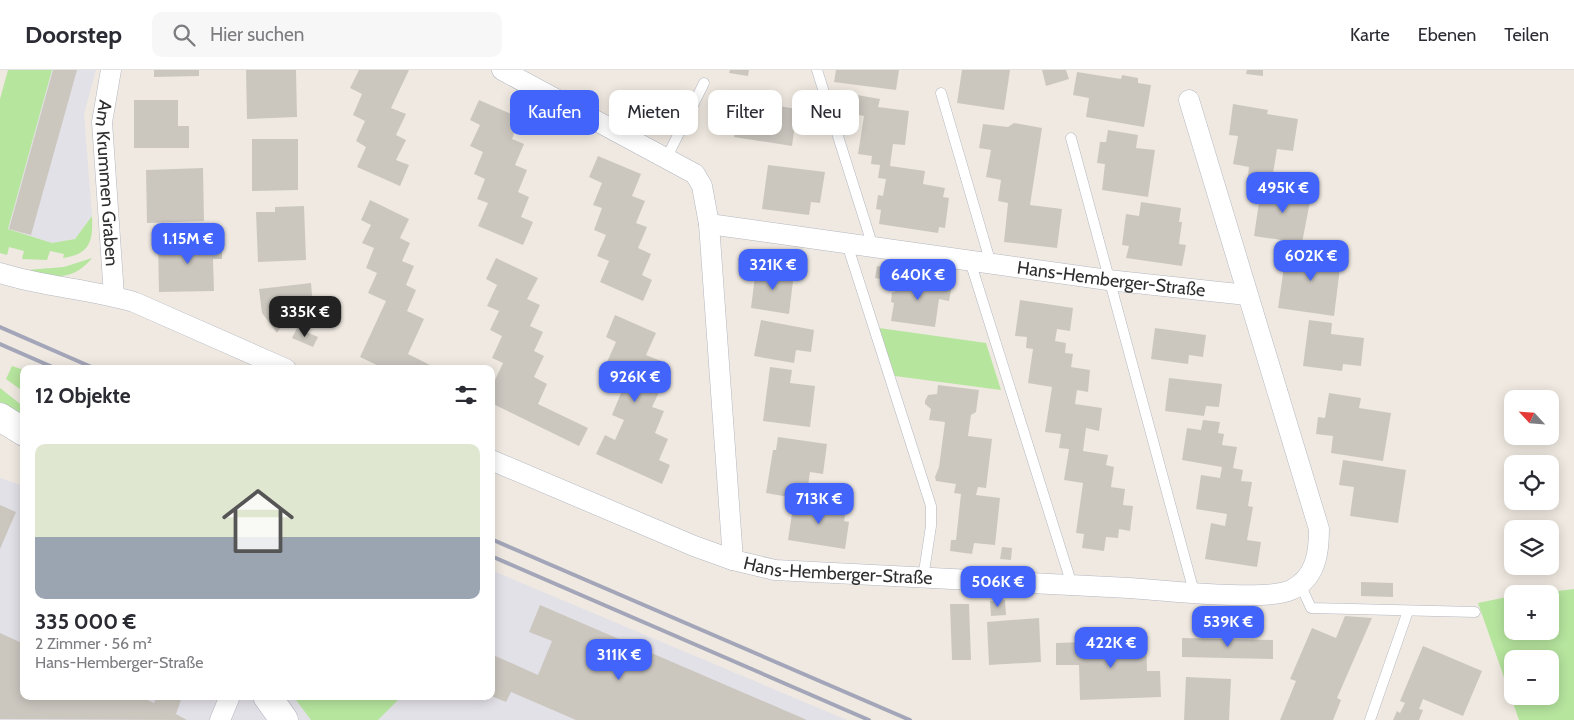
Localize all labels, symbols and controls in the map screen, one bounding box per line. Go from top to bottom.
search box [152,12,502,57]
text: Doorstep [25,20,122,49]
icon: search [170,21,198,49]
text: Hier suchen [210,23,304,46]
text: Karte [1350,24,1390,46]
text: Ebenen [1418,24,1476,46]
text: Teilen [1504,24,1549,46]
chip: Kaufen [510,90,599,135]
chip: Mieten [609,90,698,135]
chip: Filter [708,90,782,135]
chip: Neu [792,90,859,135]
street label: Am Krummen Graben [90,98,123,267]
pin: 495K € [1242,172,1324,214]
text: 495K € [1257,178,1309,197]
pin: 1.15M € [142,222,234,265]
text: 1.15M € [163,229,213,248]
pin: 602K € [1270,240,1352,282]
text: 602K € [1285,246,1337,265]
pin: 321K € [732,248,814,291]
text: 321K € [750,255,796,274]
street label: Hans-Hemberger-Straße [1016,256,1206,301]
pin: 640K € [877,258,959,301]
text: 640K € [891,265,945,284]
pin: 335K € [264,296,346,338]
text: 335K € [280,302,330,321]
pin: 926K € [594,360,676,403]
text: 926K € [610,367,660,386]
icon: filters [452,381,480,409]
text: 12 Objekte [35,383,130,408]
north arrow [1504,390,1559,445]
map controls [1504,390,1559,705]
button: locate [1504,455,1559,510]
icon: home [213,476,303,566]
pin: 713K € [778,482,860,525]
text: 713K € [796,489,842,508]
button: layers [1504,520,1559,575]
street label: Hans-Hemberger-Straße [741,552,933,589]
pin: 506K € [957,566,1039,608]
text: 506K € [972,572,1024,591]
button: + [1504,585,1559,640]
pin: 539K € [1187,606,1269,648]
text: 335 000 € [35,609,136,634]
text: 539K € [1203,612,1253,631]
pin: 422K € [1070,626,1152,669]
text: 422K € [1086,633,1136,652]
text: 2 Zimmer · 56 m² [35,634,152,653]
pin: 311K € [578,638,660,681]
text: 311K € [597,645,641,664]
button: − [1504,650,1559,705]
text: Hans-Hemberger-Straße [35,653,203,672]

